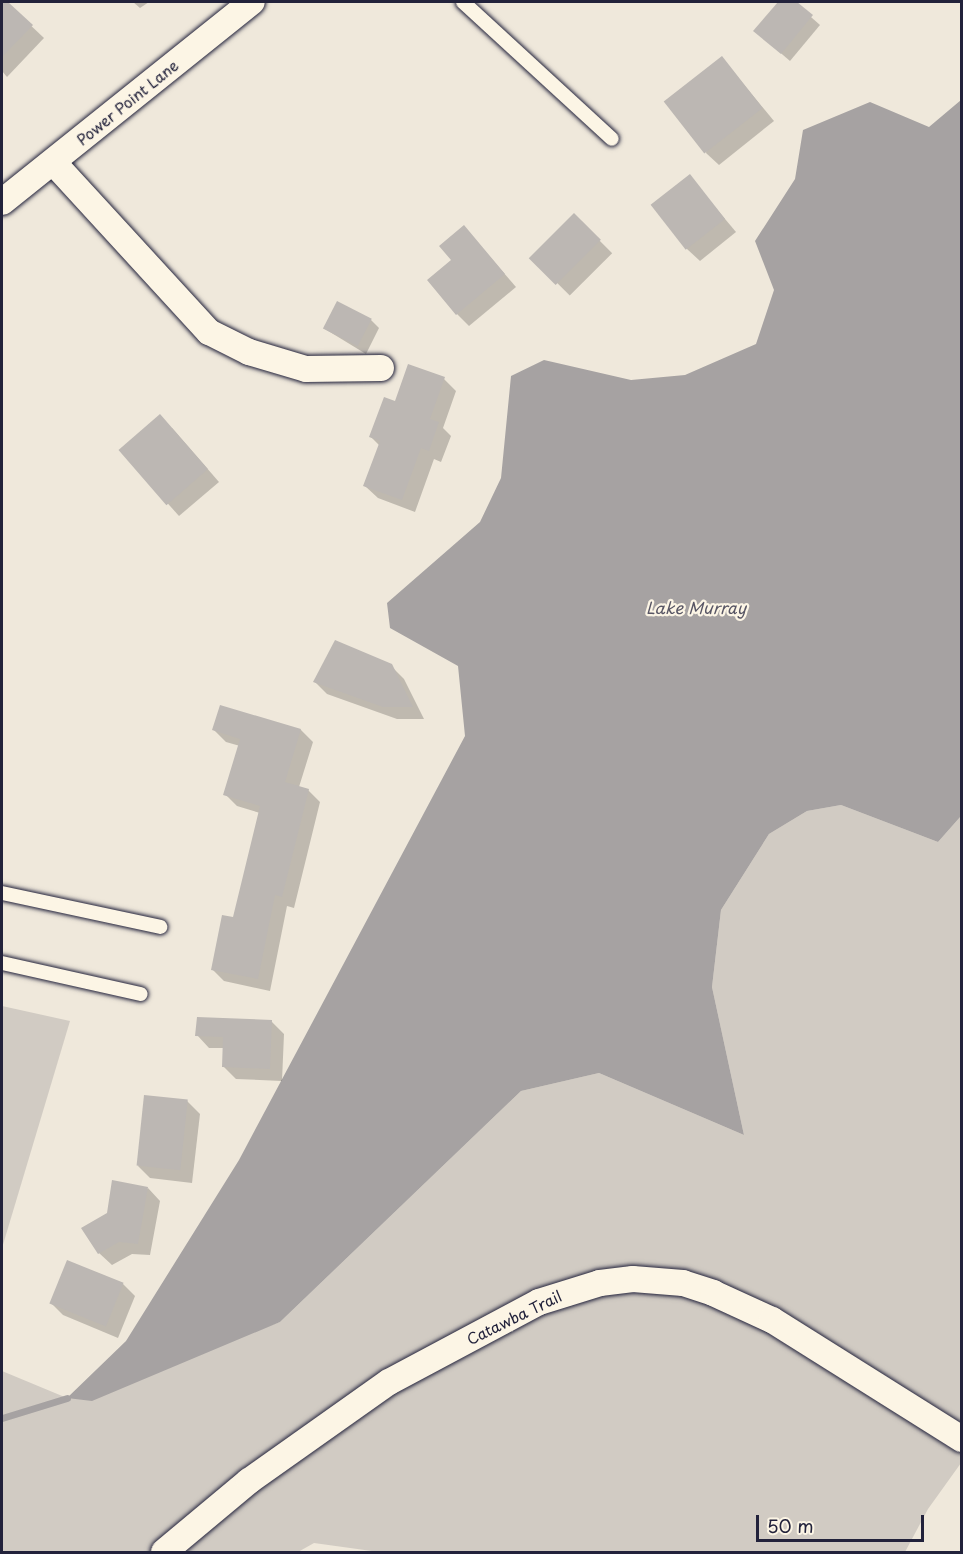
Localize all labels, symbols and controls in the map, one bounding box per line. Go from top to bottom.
street label: Power Point Lane [73,56,181,148]
water label: Lake Murray [646,597,746,617]
street label: Catawba Trail [464,1286,564,1348]
scale bar [759,1503,927,1541]
text: 50 m [767,1512,814,1539]

